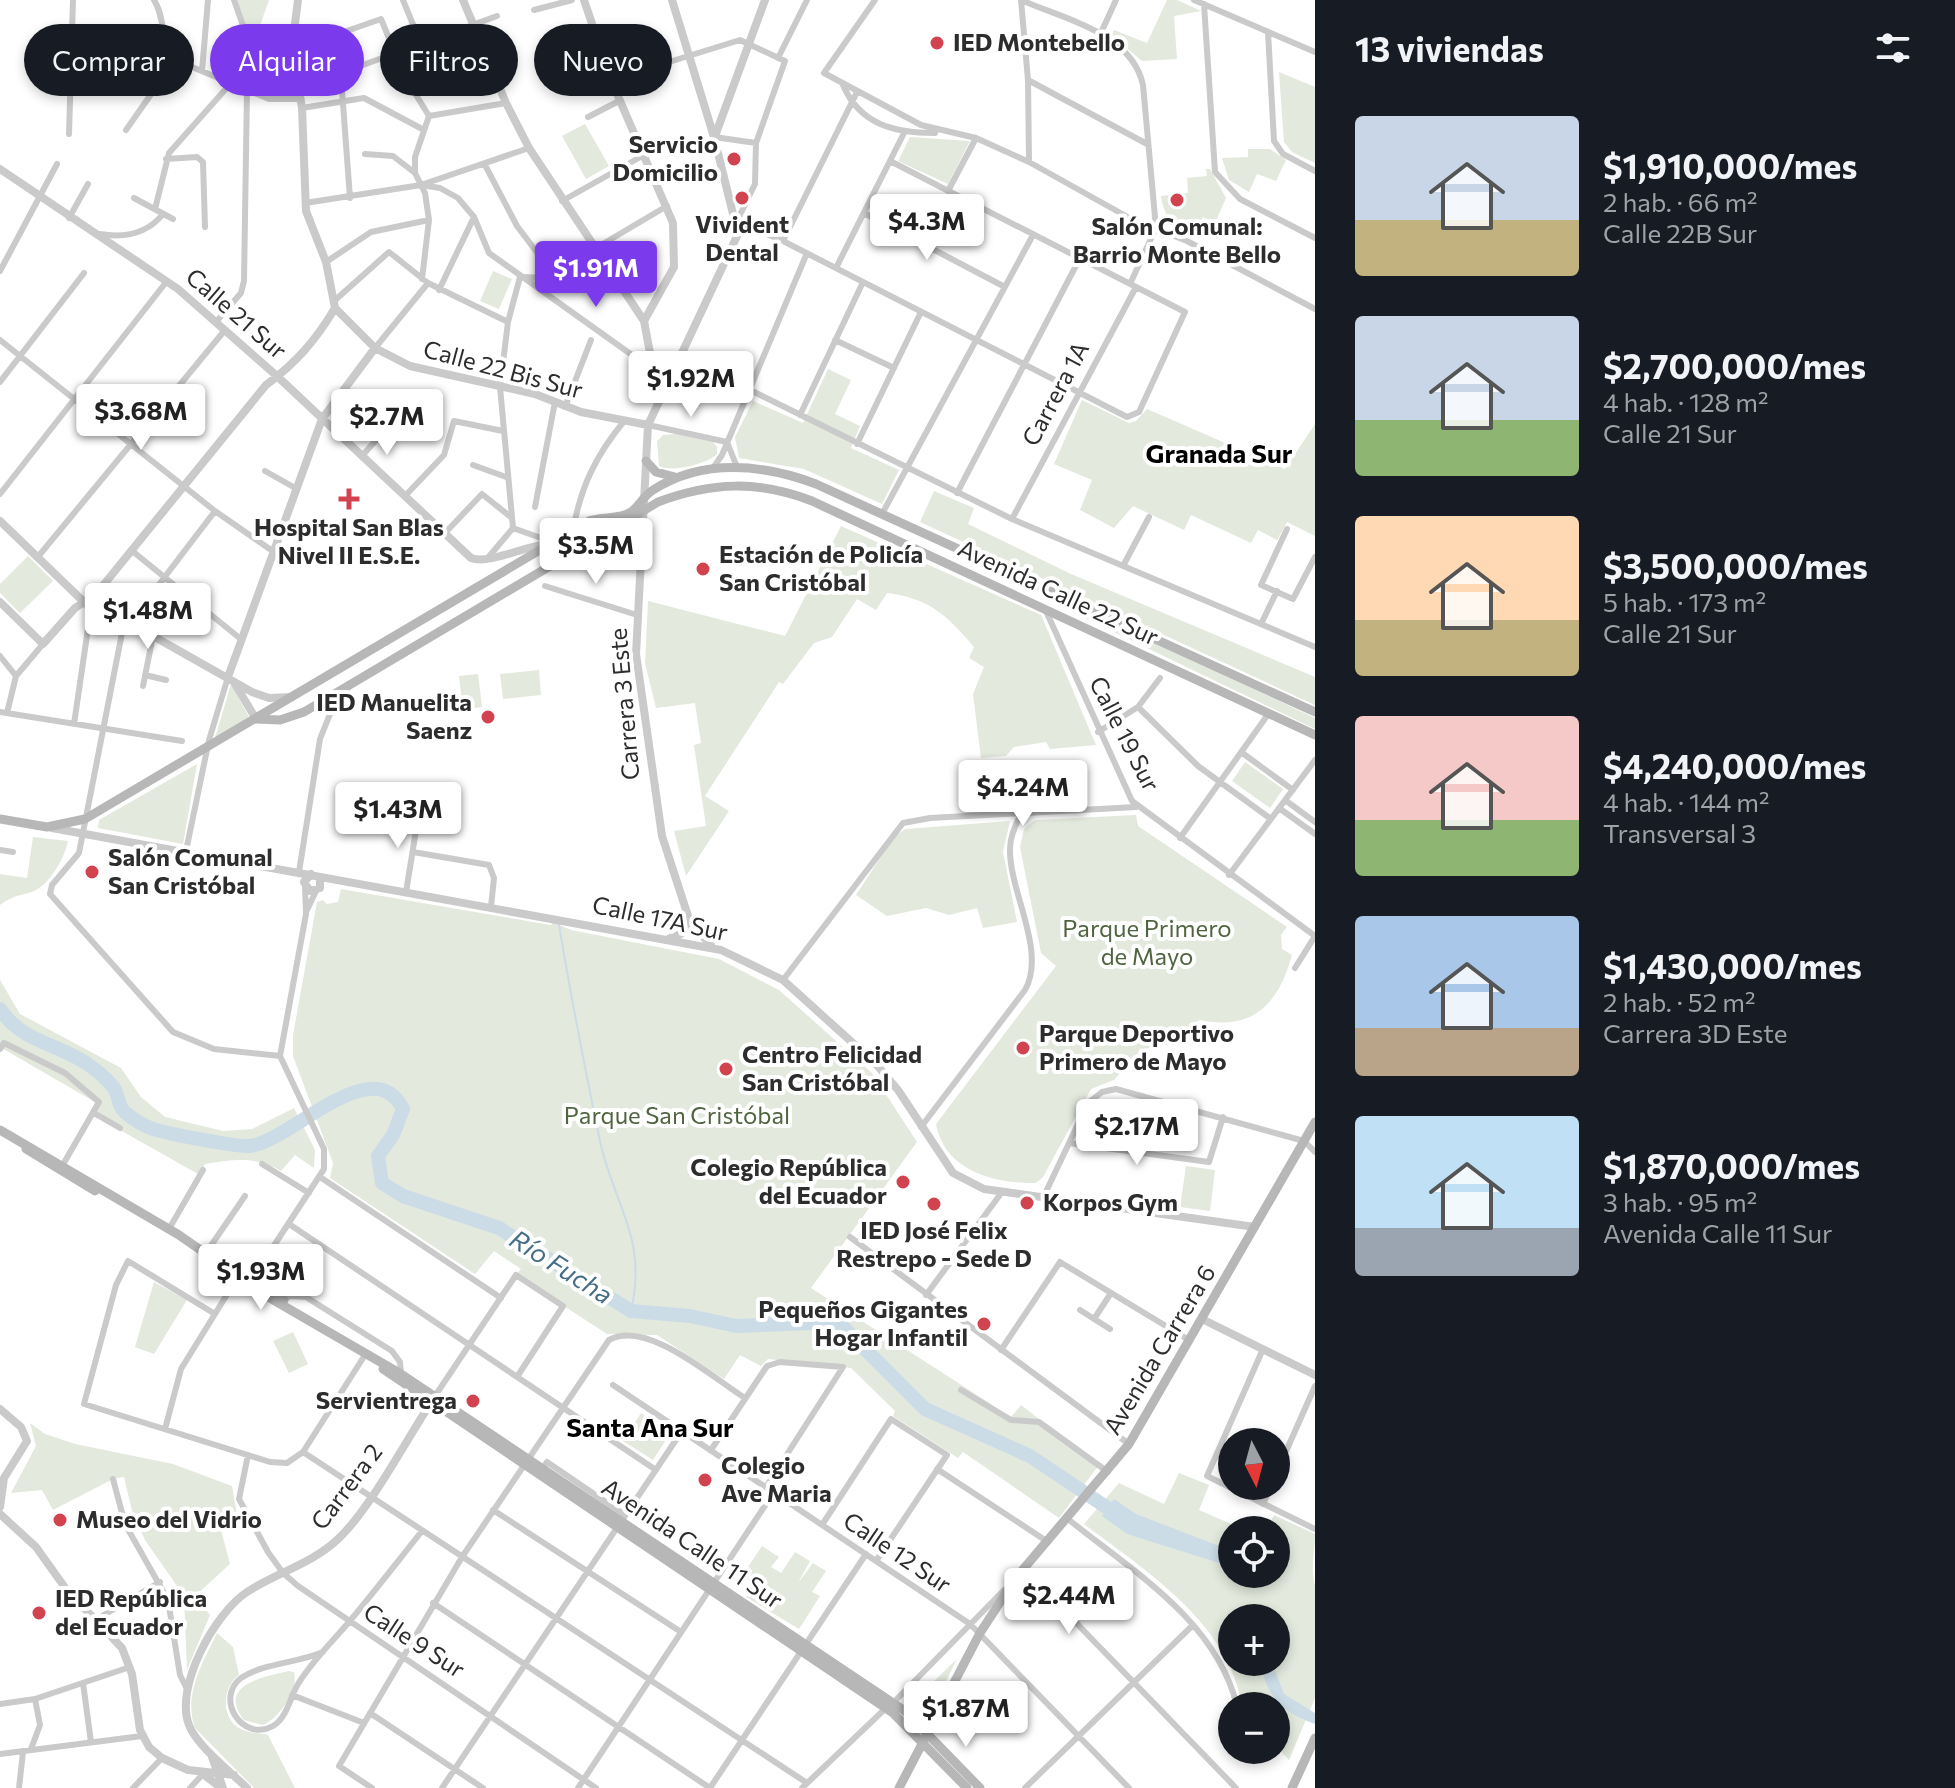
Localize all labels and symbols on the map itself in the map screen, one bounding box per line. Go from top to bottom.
place label: IED Montebello [953,27,1125,56]
marker: IED Montebello [928,34,946,52]
place label: Servicio Domicilio [613,129,718,186]
marker: Servicio Domicilio [725,150,743,168]
marker: Vivident Dental [733,189,751,207]
marker: Salón Comunal: Barrio Monte Bello [1168,191,1186,209]
pin: $4.3M [871,194,983,262]
place label: Vivident Dental [695,209,789,266]
place label: Salón Comunal: Barrio Monte Bello [1073,211,1281,268]
pin: $1.91M [531,241,661,309]
street label: Calle 21 Sur [181,261,293,365]
street label: Calle 22 Bis Sur [420,333,587,404]
street label: Carrera 1A [1015,336,1094,450]
pin: $1.92M [626,351,756,419]
pin: $3.68M [76,384,206,452]
pin: $2.7M [331,389,443,457]
district label: Granada Sur [1146,437,1293,468]
marker: Hospital San Blas Nivel II E.S.E. [338,488,360,510]
place label: Hospital San Blas Nivel II E.S.E. [254,512,444,569]
pin: $3.5M [540,518,652,586]
street label: Avenida Calle 22 Sur [954,532,1164,651]
place label: Estación de Policía San Cristóbal [719,539,923,596]
marker: Estación de Policía San Cristóbal [694,560,712,578]
pin: $1.48M [83,583,213,651]
street label: Carrera 3 Este [602,627,645,781]
street label: Calle 19 Sur [1084,671,1167,796]
place label: IED Manuelita Saenz [316,687,472,744]
marker: IED Manuelita Saenz [479,708,497,726]
pin: $4.24M [958,760,1088,828]
pin: $1.43M [333,782,463,850]
place label: Salón Comunal San Cristóbal [108,842,273,899]
marker: Salón Comunal San Cristóbal [83,863,101,881]
street label: Calle 17A Sur [590,889,731,946]
park label: Parque Primero de Mayo [1062,913,1232,970]
place label: Parque Deportivo Primero de Mayo [1039,1018,1234,1075]
place label: Centro Felicidad San Cristóbal [742,1039,922,1096]
marker: Parque Deportivo Primero de Mayo [1014,1039,1032,1057]
marker: Centro Felicidad San Cristóbal [717,1060,735,1078]
pin: $2.17M [1072,1099,1202,1167]
park label: Parque San Cristóbal [564,1100,790,1129]
place label: Colegio República del Ecuador [690,1152,887,1209]
marker: Colegio República del Ecuador [894,1173,912,1191]
place label: Korpos Gym [1043,1187,1178,1216]
marker: Korpos Gym [1018,1194,1036,1212]
marker: IED José Felix Restrepo - Sede D [925,1195,943,1213]
place label: IED José Felix Restrepo - Sede D [836,1215,1032,1272]
water label: Río Fucha [505,1222,619,1309]
pin: $1.93M [196,1244,326,1312]
street label: Avenida Carrera 6 [1097,1259,1221,1439]
place label: Pequeños Gigantes Hogar Infantil [758,1294,968,1351]
marker: Pequeños Gigantes Hogar Infantil [975,1315,993,1333]
place label: Servientrega [316,1385,457,1414]
marker: Servientrega [464,1392,482,1410]
district label: Santa Ana Sur [566,1411,734,1442]
north arrow [1218,1428,1290,1500]
street label: Carrera 2 [304,1437,388,1535]
place label: Colegio Ave Maria [721,1450,832,1507]
marker: Colegio Ave Maria [696,1471,714,1489]
street label: Avenida Calle 11 Sur [597,1472,789,1614]
place label: Museo del Vidrio [76,1504,262,1533]
street label: Calle 12 Sur [838,1505,958,1599]
marker: Museo del Vidrio [51,1511,69,1529]
pin: $2.44M [1004,1568,1134,1636]
place label: IED República del Ecuador [55,1583,207,1640]
street label: Calle 9 Sur [359,1596,471,1683]
marker: IED República del Ecuador [30,1604,48,1622]
pin: $1.87M [901,1681,1031,1749]

